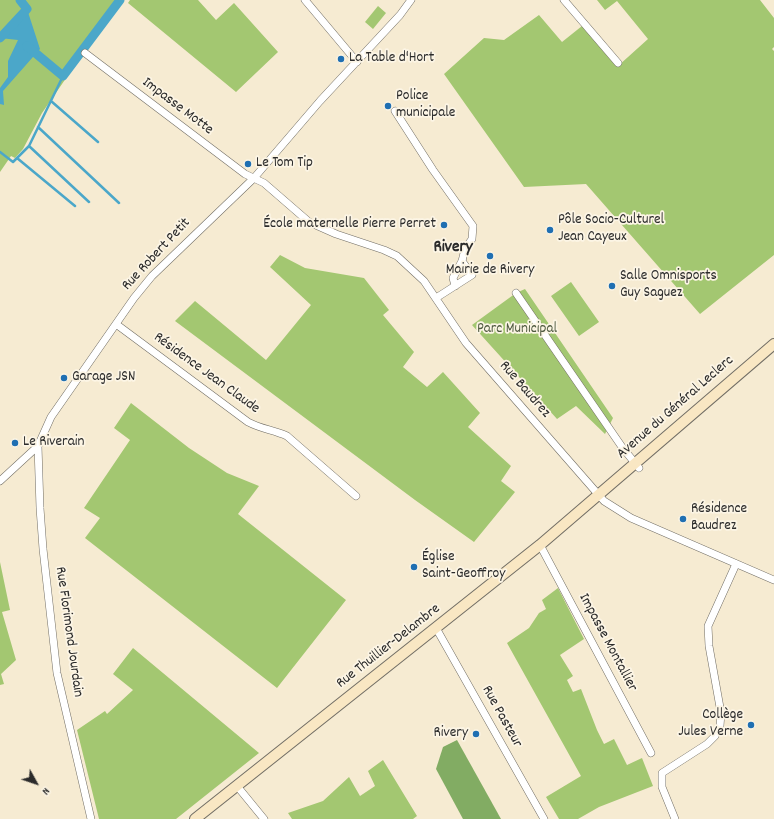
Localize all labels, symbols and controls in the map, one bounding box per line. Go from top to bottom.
place label: La Table d'Hort [349,50,434,68]
marker: La Table d'Hort [336,54,346,64]
street label: Impasse Motte [138,74,216,140]
place label: Police municipale [396,88,455,123]
marker: Police municipale [383,101,393,111]
place label: Le Tom Tip [256,155,313,173]
marker: Le Tom Tip [243,159,253,169]
place label: Pôle Socio-Culturel Jean Cayeux [558,212,664,247]
street label: Rue Robert Petit [119,215,195,295]
place label: École maternelle Pierre Perret [263,216,436,234]
marker: École maternelle Pierre Perret [439,220,449,230]
marker: Pôle Socio-Culturel Jean Cayeux [545,225,555,235]
district label: Rivery [433,239,473,259]
marker: Mairie de Rivery [485,251,495,261]
place label: Mairie de Rivery [446,262,534,280]
place label: Salle Omnisports Guy Saguez [620,268,717,303]
marker: Salle Omnisports Guy Saguez [607,281,617,291]
park label: Parc Municipal [477,321,557,339]
street label: Résidence Jean Claude [149,329,263,419]
street label: Avenue du Général Leclerc [614,352,738,464]
street label: Rue Baudrez [494,358,554,422]
place label: Garage JSN [72,369,135,387]
marker: Garage JSN [59,373,69,383]
place label: Le Riverain [23,434,84,452]
marker: Le Riverain [10,438,20,448]
place label: Résidence Baudrez [691,501,747,536]
marker: Résidence Baudrez [678,514,688,524]
place label: Église Saint-Geoffroy [422,549,505,584]
marker: Église Saint-Geoffroy [409,562,419,572]
street label: Rue Florimond Jourdain [50,566,86,698]
street label: Impasse Montallier [574,591,640,695]
street label: Rue Thuillier-Delambre [333,601,445,693]
street label: Rue Pasteur [477,683,525,751]
place label: Collège Jules Verne [678,707,743,742]
marker: Collège Jules Verne [746,720,756,730]
place label: Rivery [433,725,468,743]
marker: Rivery [471,729,481,739]
north arrow [16,763,56,803]
text: N [37,783,53,798]

